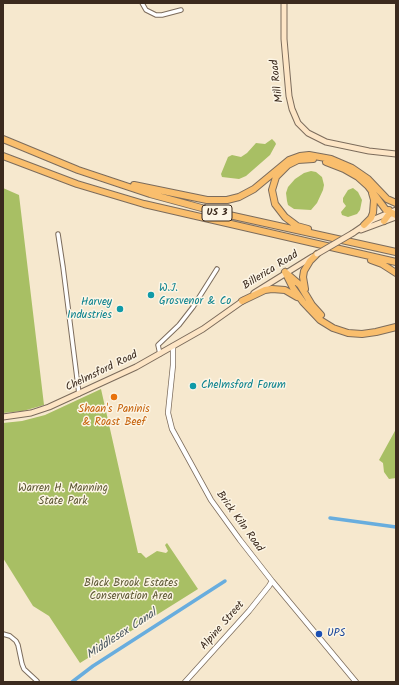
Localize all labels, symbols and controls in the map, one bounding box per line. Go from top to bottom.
street label: Mill Road [269,59,287,103]
road number: US 3 [202,205,232,221]
street label: Billerica Road [241,249,301,293]
place label: W.J. Grosvenor & Co [159,282,231,308]
marker: W.J. Grosvenor & Co [146,290,156,300]
place label: Harvey Industries [67,296,112,322]
marker: Harvey Industries [115,304,125,314]
street label: Chelmsford Road [64,349,140,395]
place label: Chelmsford Forum [201,379,286,393]
marker: Chelmsford Forum [188,381,198,391]
marker: Shaan's Paninis & Roast Beef [109,392,119,402]
place label: Shaan's Paninis & Roast Beef [78,403,150,429]
park label: Warren H. Manning State Park [18,482,108,508]
street label: Brick Kiln Road [213,489,265,555]
park label: Black Brook Estates Conservation Area [84,577,178,603]
street label: Alpine Street [198,599,248,653]
water label: Middlesex Canal [84,607,160,663]
place label: UPS [327,627,345,641]
marker: UPS [314,629,324,639]

